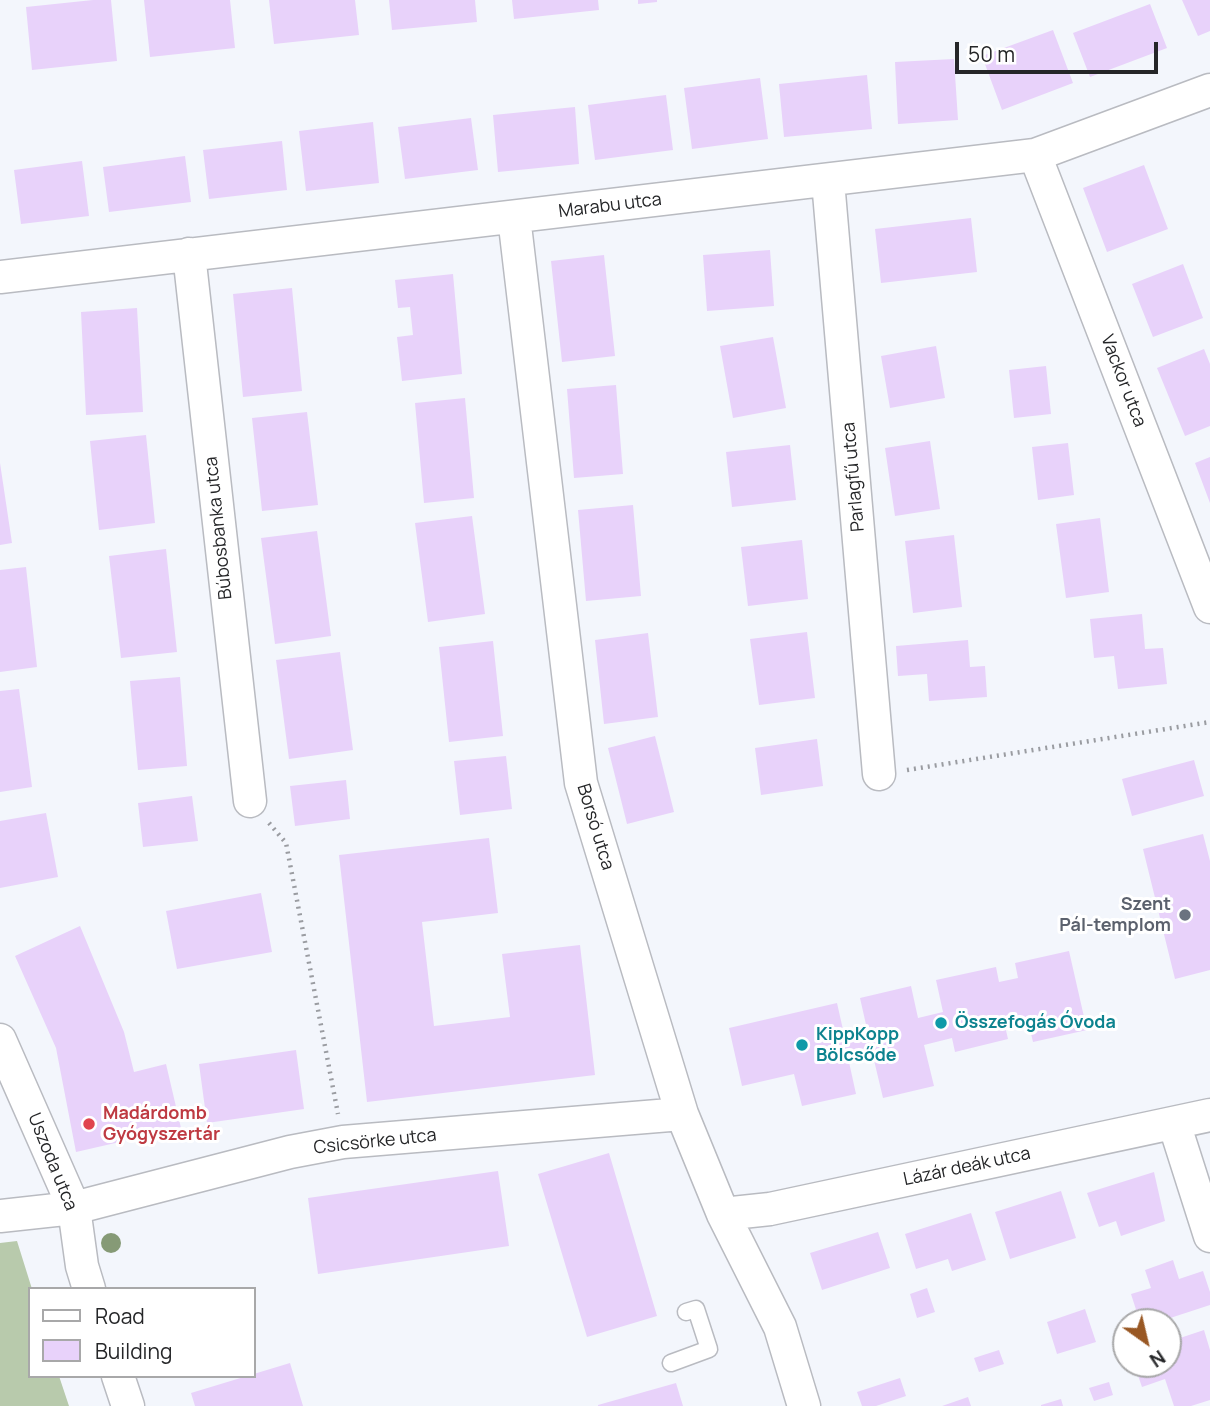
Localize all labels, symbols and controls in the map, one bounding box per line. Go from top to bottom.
scale bar [958,28,1161,72]
text: 50 m [968,40,1015,68]
street label: Marabu utca [557,189,663,223]
street label: Vackor utca [1096,332,1150,430]
street label: Parlagfű utca [838,421,870,533]
street label: Búbosbanka utca [201,455,237,601]
street label: Borsó utca [572,781,618,873]
place label: Szent Pál-templom [1059,894,1171,936]
marker: Szent Pál-templom [1177,907,1193,923]
place label: Összefogás Óvoda [955,1012,1116,1034]
marker: Összefogás Óvoda [933,1015,949,1031]
place label: KippKopp Bölcsőde [816,1024,899,1066]
marker: KippKopp Bölcsőde [794,1037,810,1053]
place label: Madárdomb Gyógyszertár [103,1103,220,1146]
street label: Uszoda utca [23,1110,81,1214]
marker: Madárdomb Gyógyszertár [81,1116,97,1132]
street label: Csicsörke utca [313,1125,437,1159]
street label: Lázár deák utca [902,1143,1032,1191]
legend [28,1287,256,1378]
text: Road [95,1302,145,1330]
north arrow [1112,1308,1182,1378]
text: Building [95,1337,172,1365]
text: N [1145,1344,1171,1373]

